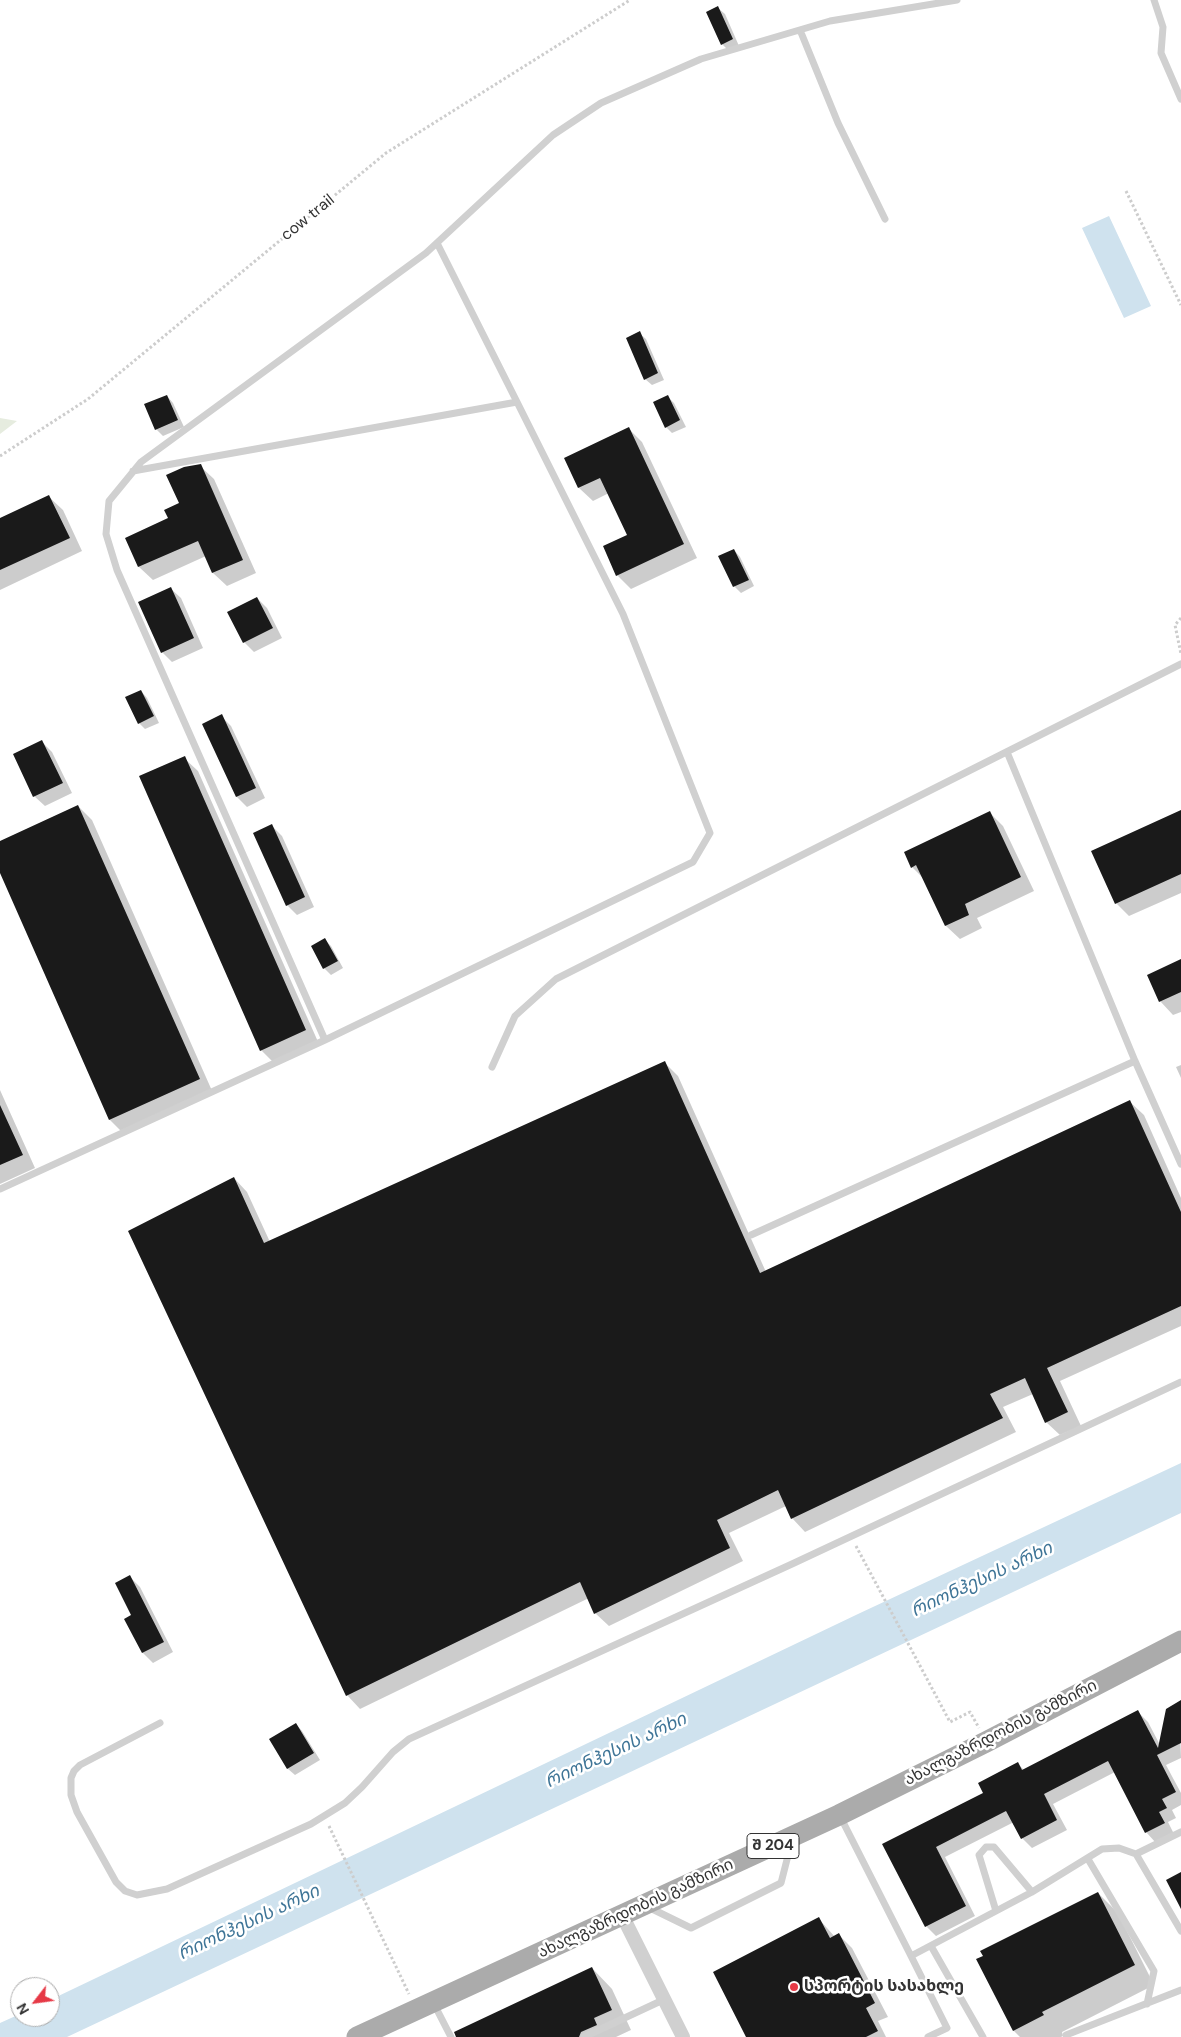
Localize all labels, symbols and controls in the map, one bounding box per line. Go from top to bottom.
street label: cow trail [277,191,339,245]
water label: რიონჰესის არხი [908,1538,1056,1622]
street label: ახალგაზრდობის გამზირი [902,1676,1100,1790]
water label: რიონჰესის არხი [542,1709,690,1793]
road number: შ 204 [747,1834,799,1858]
street label: ახალგაზრდობის გამზირი [535,1855,737,1963]
water label: რიონჰესის არხი [175,1881,323,1965]
north arrow [10,1977,60,2027]
place label: სპორტის სასახლე [804,1977,964,1997]
marker: სპორტის სასახლე [788,1981,800,1993]
text: N [13,2000,33,2018]

